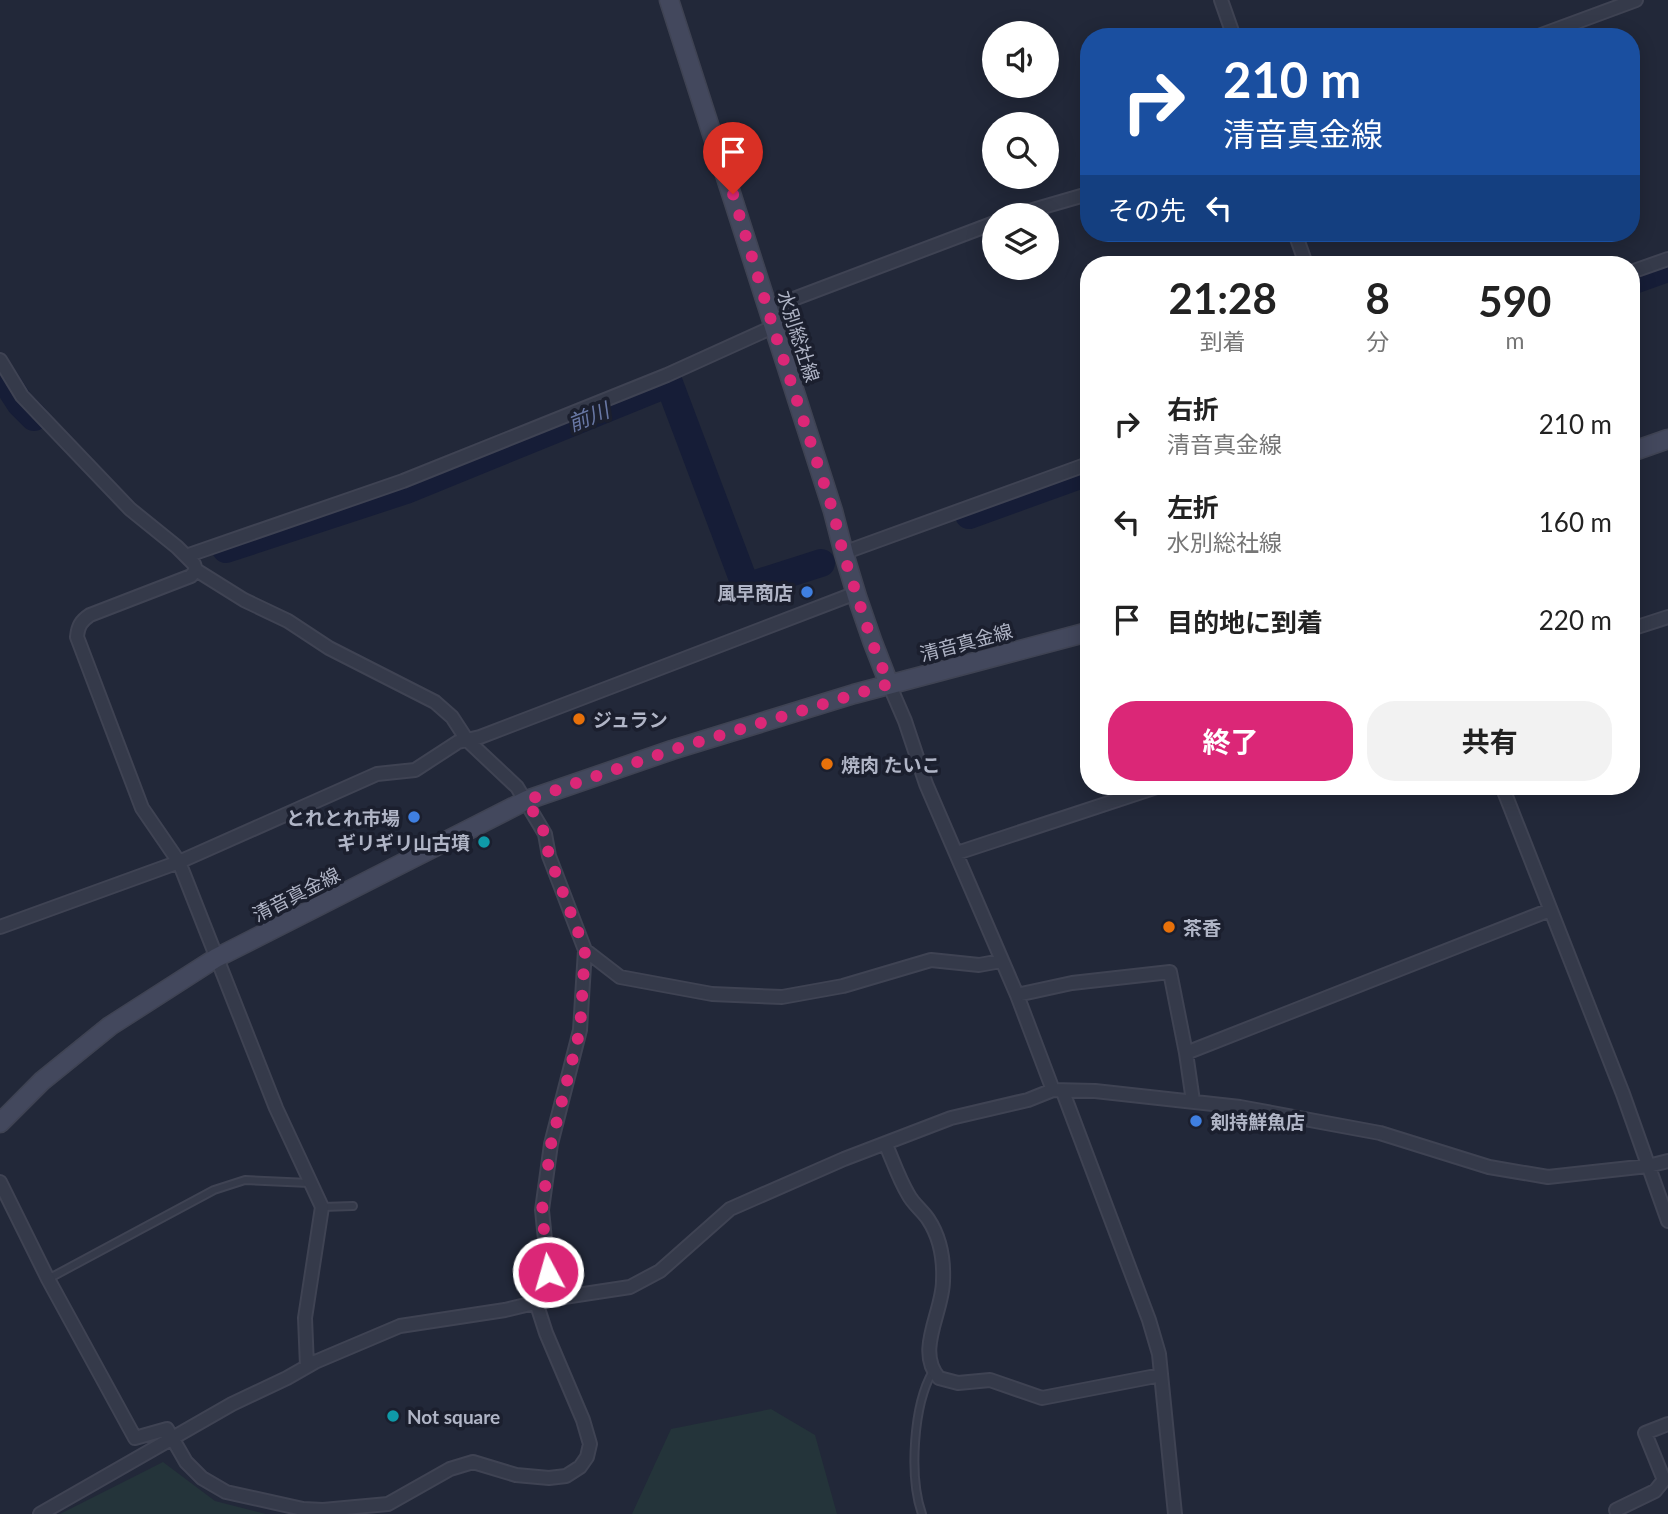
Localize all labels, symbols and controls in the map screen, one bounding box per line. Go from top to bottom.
map controls [982,21,1059,280]
button: sound [982,21,1059,98]
text: 210 m [1223,50,1361,108]
icon: right [1108,56,1199,147]
button: search [982,112,1059,189]
text: 清音真金線 [1223,114,1383,153]
pin [703,122,763,194]
icon: arrive [714,133,752,171]
icon: left [1200,189,1238,227]
text: その先 [1108,194,1186,226]
button: layers [982,203,1059,280]
text: 21:28 [1169,273,1277,323]
text: 8 [1365,273,1390,323]
text: 590 [1478,276,1551,326]
street label: 水別総社線 [773,287,825,385]
text: m [1505,326,1524,354]
text: 到着 [1200,327,1246,355]
text: 分 [1366,327,1389,355]
text: 右折 [1167,393,1219,425]
water label: 前川 [564,396,614,435]
icon: right [1108,405,1146,443]
text: 210 m [1539,408,1612,440]
text: 清音真金線 [1167,430,1282,458]
text: 左折 [1167,491,1219,523]
icon: left [1108,503,1146,541]
text: 160 m [1539,506,1612,538]
text: 水別総社線 [1167,528,1282,556]
place label: 風早商店 [717,581,793,604]
marker: 風早商店 [799,584,815,600]
icon: arrive [1108,601,1146,639]
text: 220 m [1539,604,1612,636]
text: 目的地に到着 [1167,606,1323,638]
street label: 清音真金線 [917,619,1015,665]
button: 終了 [1108,701,1353,781]
button: 共有 [1367,701,1612,781]
place label: ジュラン [593,708,668,731]
marker: ジュラン [571,711,587,727]
place label: 焼肉 たいこ [841,753,941,776]
marker: 焼肉 たいこ [819,756,835,772]
place label: とれとれ市場 [286,806,400,829]
marker: とれとれ市場 [406,809,422,825]
place label: ギリギリ山古墳 [337,831,470,854]
marker: ギリギリ山古墳 [476,834,492,850]
street label: 清音真金線 [248,862,344,926]
place label: 茶香 [1183,916,1221,939]
marker: 茶香 [1161,919,1177,935]
place label: 剣持鮮魚店 [1210,1110,1305,1133]
marker: 剣持鮮魚店 [1188,1113,1204,1129]
position arrow [511,1235,585,1309]
place label: Not square [407,1405,500,1428]
marker: Not square [385,1408,401,1424]

